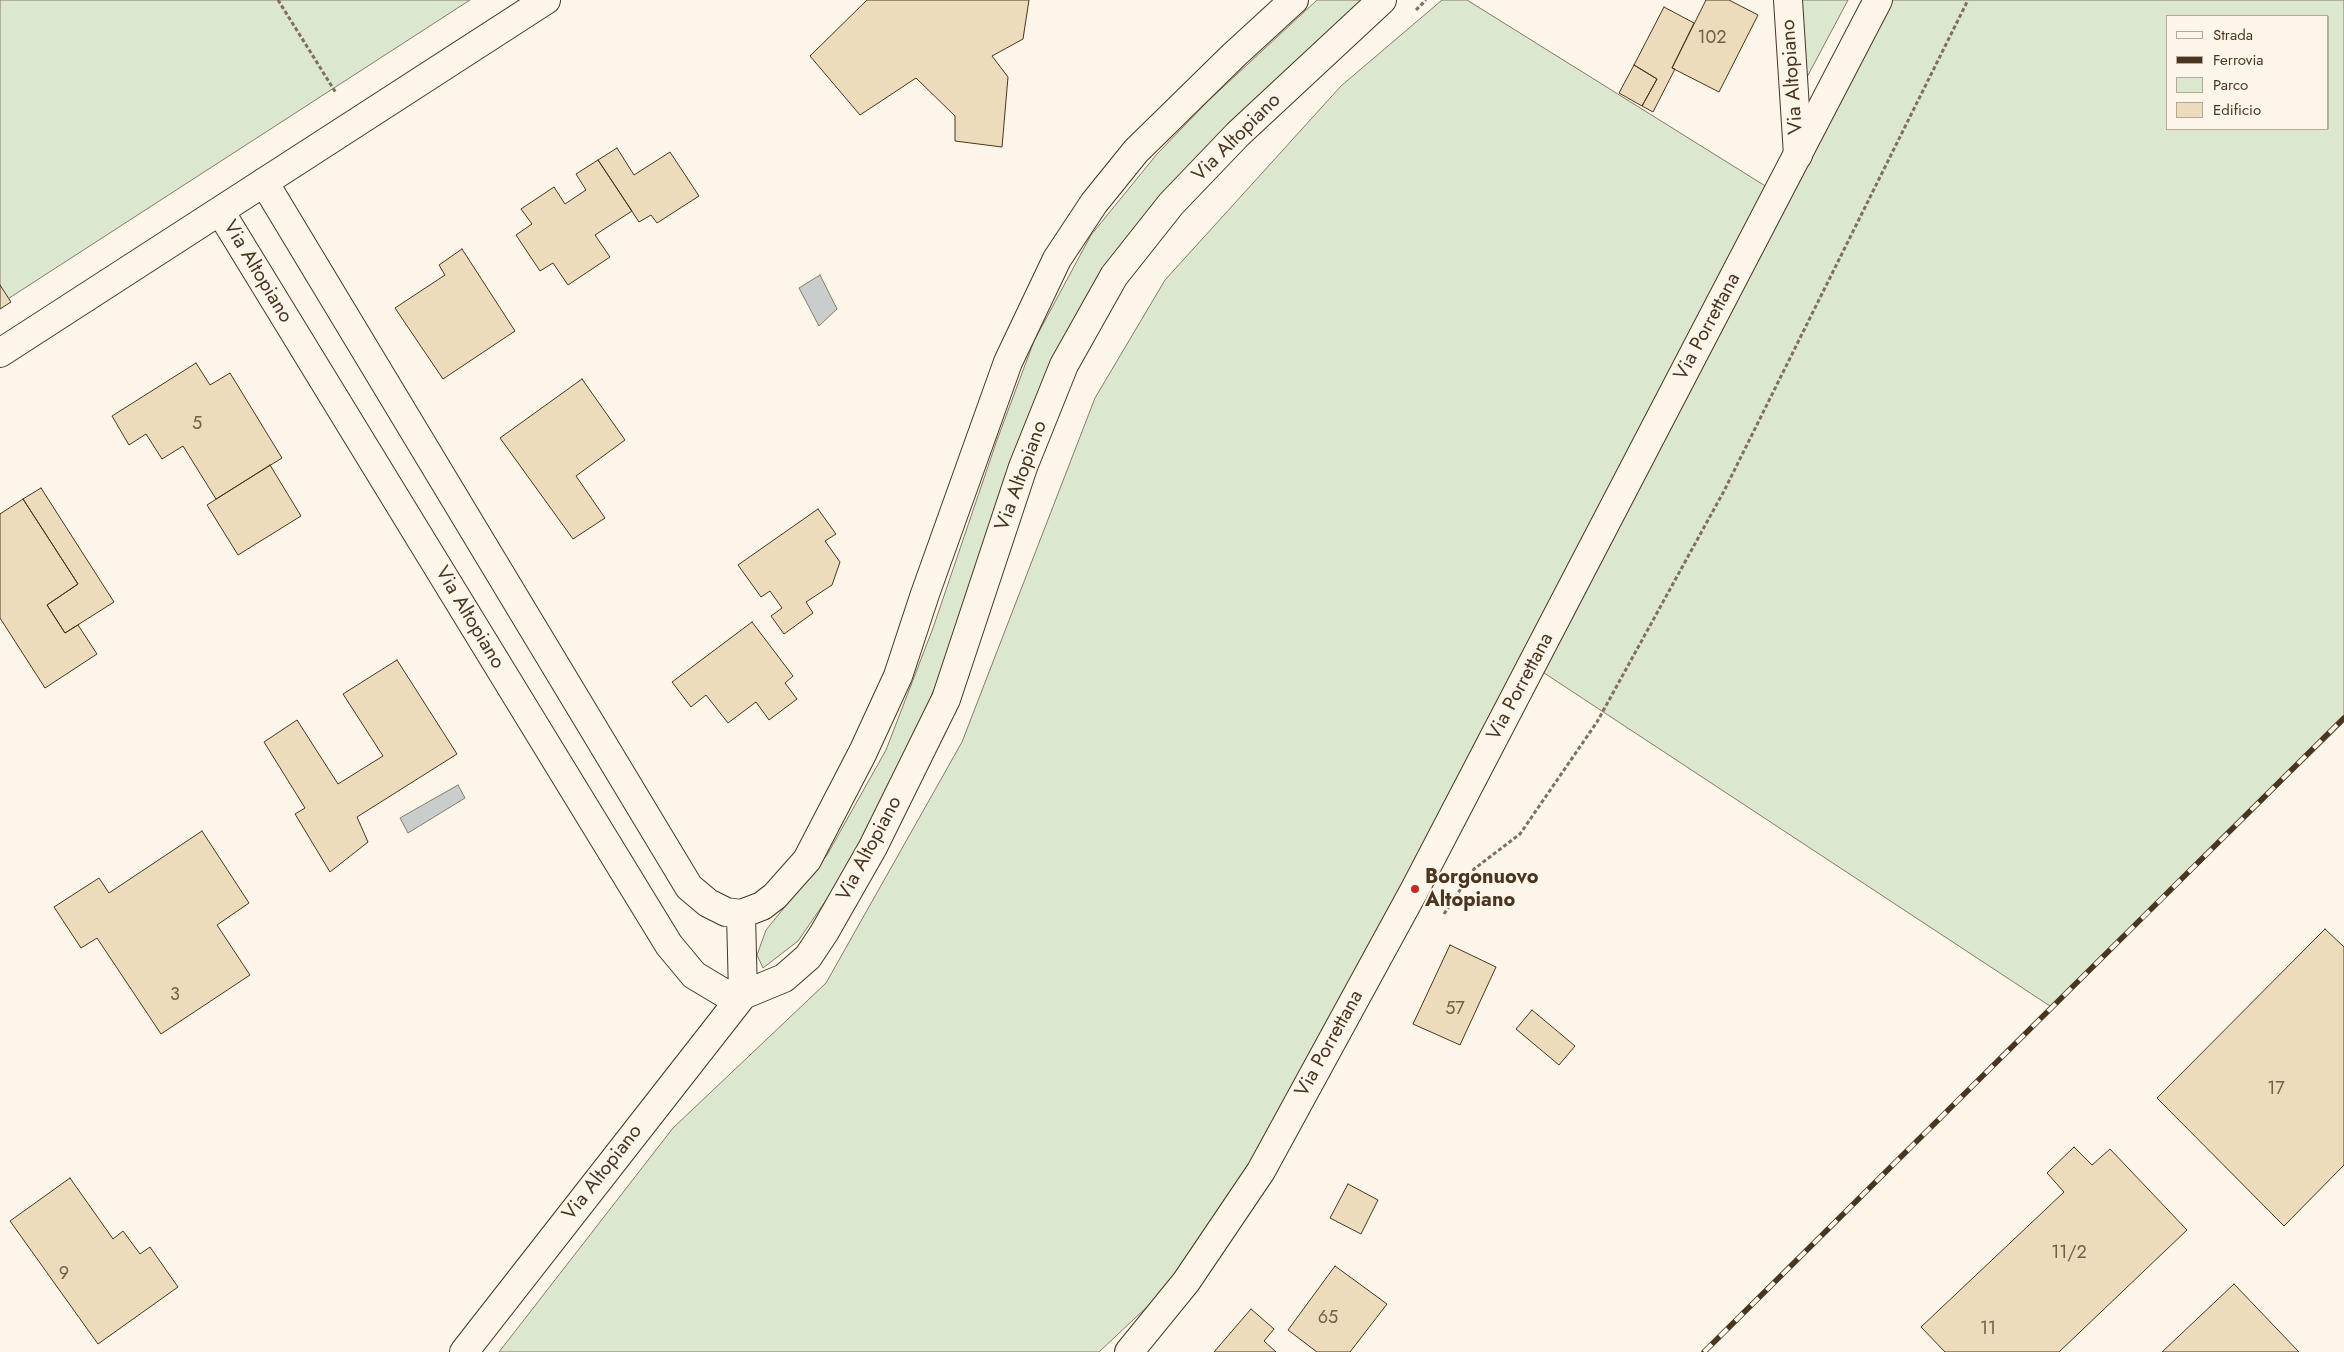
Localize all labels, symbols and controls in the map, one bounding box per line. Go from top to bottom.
legend [2166,15,2329,130]
street label: Via Altopiano [1777,19,1809,135]
text: Strada [2213,24,2253,46]
house number: 102 [1697,28,1727,50]
text: Ferrovia [2213,49,2264,71]
text: Parco [2213,74,2248,96]
street label: Via Altopiano [1188,89,1286,187]
text: Edificio [2213,99,2261,121]
street label: Via Altopiano [217,216,297,328]
street label: Via Porrettana [1670,269,1746,385]
house number: 5 [192,414,202,436]
street label: Via Altopiano [991,418,1053,534]
street label: Via Altopiano [429,562,509,674]
street label: Via Porrettana [1483,629,1559,745]
street label: Via Altopiano [832,793,908,905]
place label: Borgonuovo Altopiano [1425,866,1539,913]
marker: Borgonuovo Altopiano [1409,883,1421,895]
house number: 3 [170,985,180,1007]
street label: Via Porrettana [1291,986,1369,1102]
house number: 57 [1445,999,1465,1021]
house number: 17 [2267,1079,2285,1101]
street label: Via Altopiano [558,1120,648,1226]
house number: 11/2 [2051,1243,2087,1265]
house number: 9 [59,1264,69,1286]
house number: 65 [1318,1308,1338,1330]
house number: 11 [1980,1319,1996,1341]

